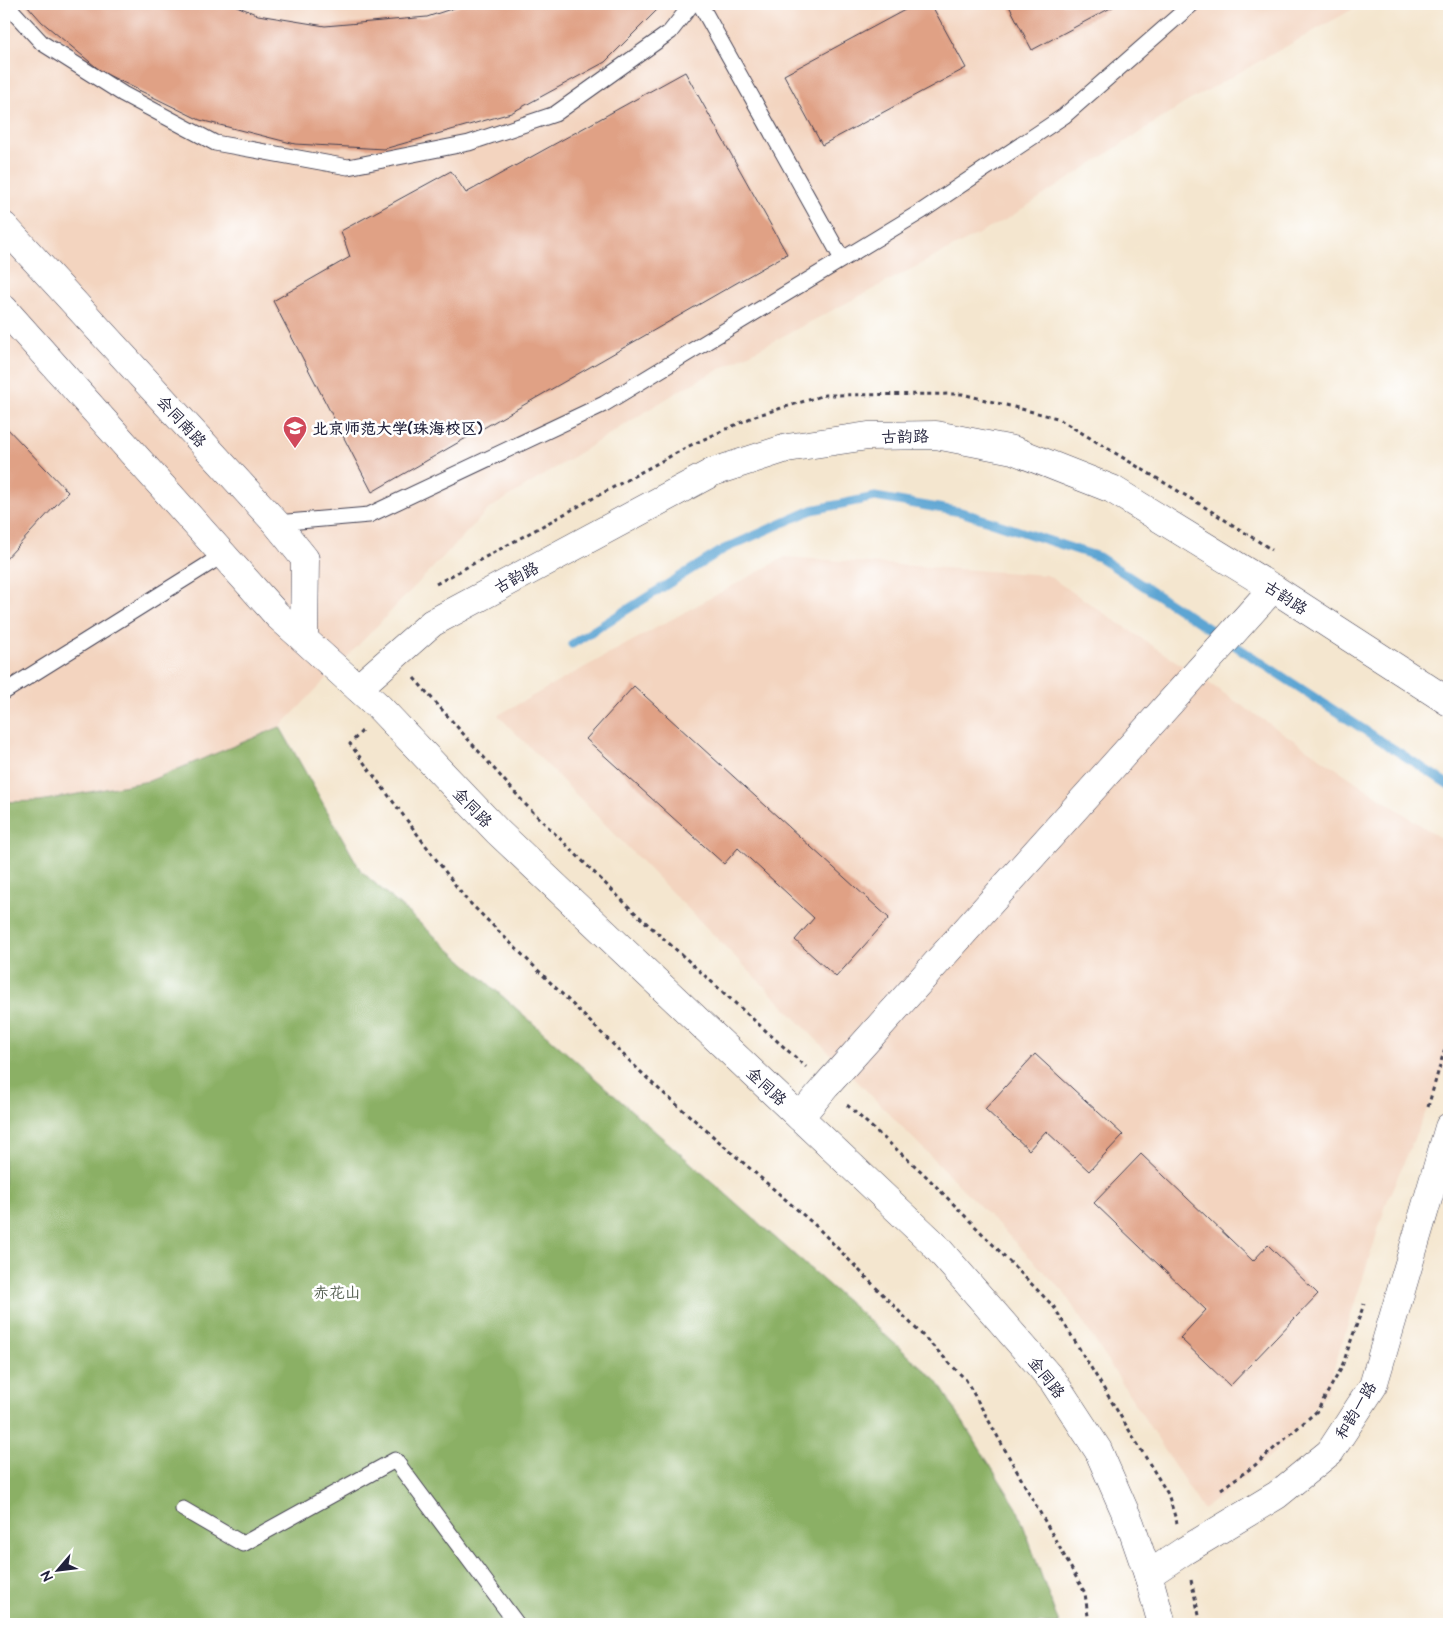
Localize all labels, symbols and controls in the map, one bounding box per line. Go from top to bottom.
street label: 会同南路 [151,391,211,453]
school or university icon: 北京师范大学(珠海校区) [282,415,308,449]
place label: 北京师范大学(珠海校区) [312,418,483,440]
street label: 古韵路 [881,426,929,448]
street label: 古韵路 [490,557,543,599]
street label: 古韵路 [1259,576,1312,620]
street label: 金同路 [448,783,497,833]
street label: 金同路 [741,1062,791,1111]
park label: 赤花山 [313,1282,361,1304]
street label: 金同路 [1023,1352,1070,1403]
street label: 和韵一路 [1330,1377,1382,1444]
north arrow [32,1546,82,1596]
text: N [36,1567,58,1584]

